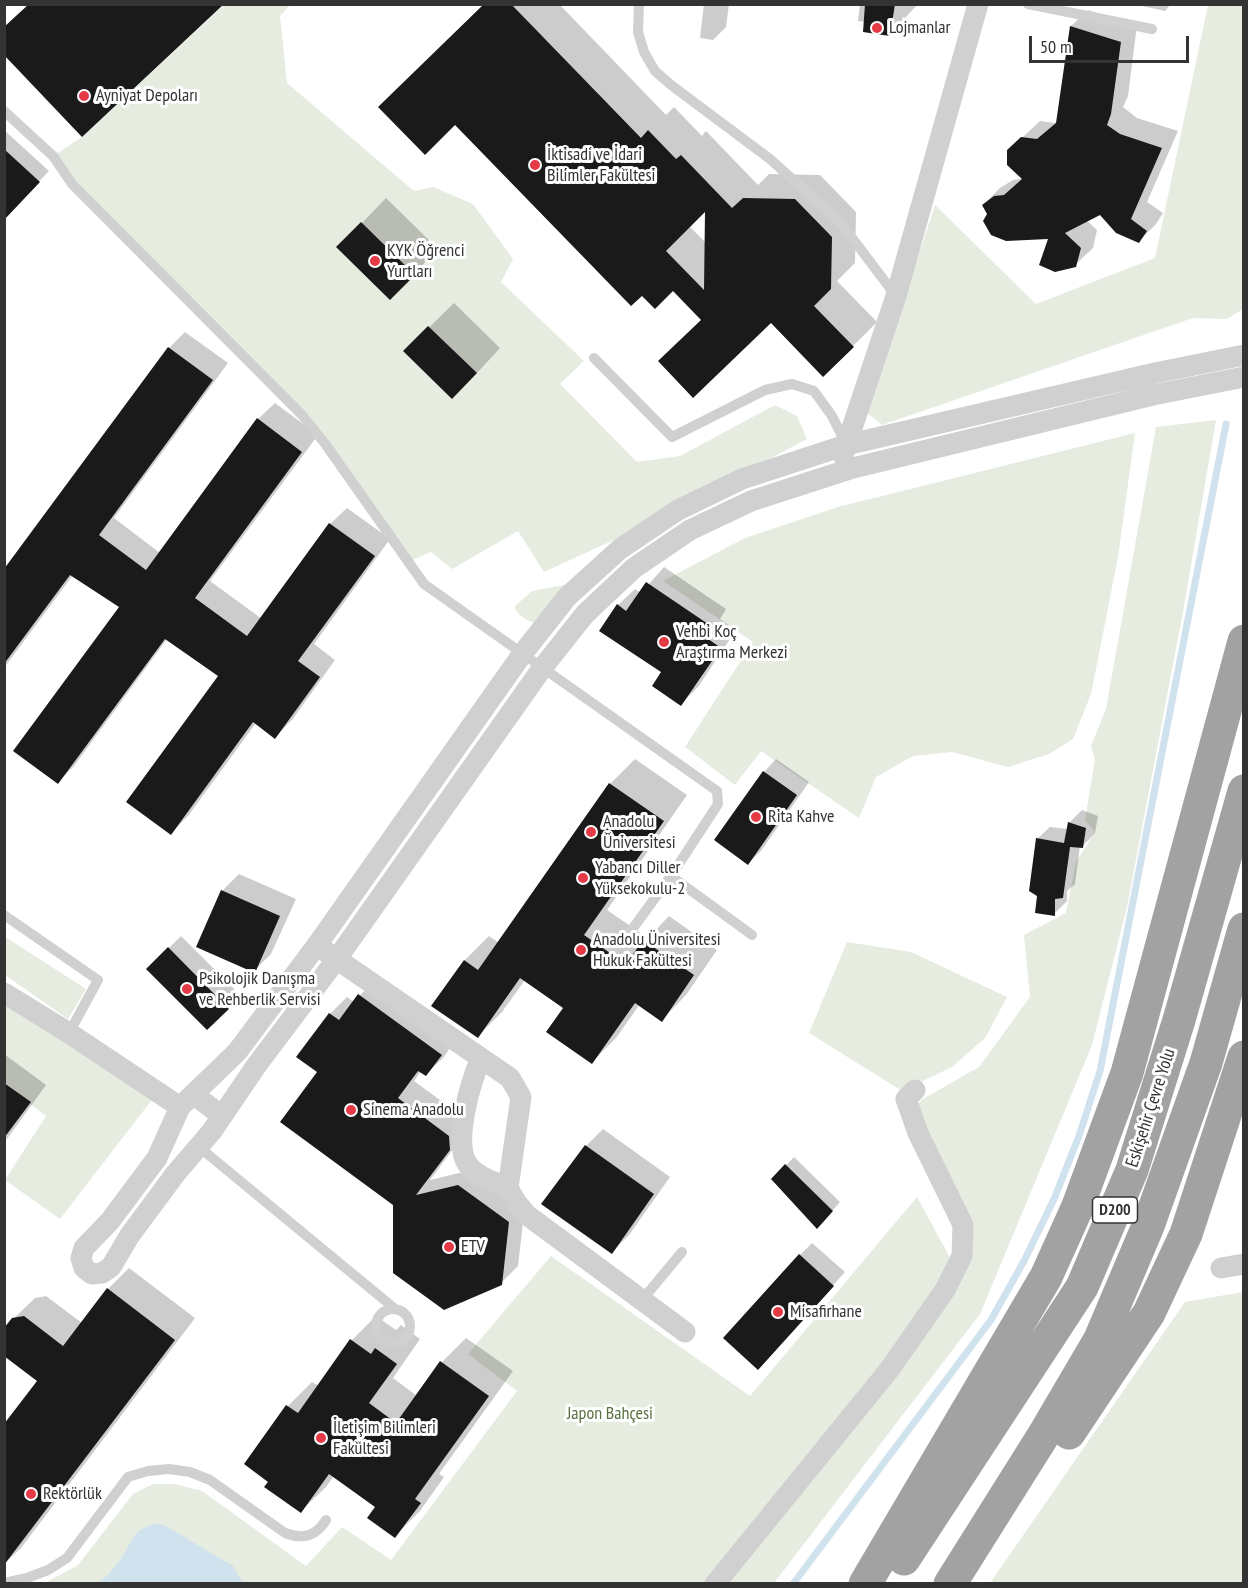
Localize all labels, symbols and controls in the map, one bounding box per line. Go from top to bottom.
place label: Lojmanlar [889,17,950,39]
marker: Lojmanlar [870,21,884,35]
scale bar [1032,24,1192,62]
text: 50 m [1040,35,1072,58]
place label: Ayniyat Depoları [96,85,198,107]
marker: Ayniyat Depoları [77,89,91,103]
place label: İktisadi ve İdari Bilimler Fakültesi [547,144,655,186]
marker: İktisadi ve İdari Bilimler Fakültesi [528,158,542,172]
place label: KYK Öğrenci Yurtları [387,240,465,282]
marker: KYK Öğrenci Yurtları [368,254,382,268]
place label: Vehbi Koç Araştırma Merkezi [676,621,788,664]
marker: Vehbi Koç Araştırma Merkezi [657,635,671,649]
place label: Rita Kahve [768,806,835,828]
marker: Rita Kahve [749,810,763,824]
place label: Anadolu Üniversitesi [603,811,676,854]
marker: Anadolu Üniversitesi [584,825,598,839]
place label: Yabancı Diller Yüksekokulu-2 [595,857,685,900]
marker: Yabancı Diller Yüksekokulu-2 [576,871,590,885]
place label: Anadolu Üniversitesi Hukuk Fakültesi [593,929,721,972]
marker: Anadolu Üniversitesi Hukuk Fakültesi [574,943,588,957]
place label: Psikolojik Danışma ve Rehberlik Servisi [199,968,321,1010]
marker: Psikolojik Danışma ve Rehberlik Servisi [180,982,194,996]
street label: Eskişehir Çevre Yolu [1122,1046,1180,1170]
place label: Sinema Anadolu [363,1099,464,1121]
marker: Sinema Anadolu [344,1103,358,1117]
road number: D200 [1092,1197,1138,1223]
place label: ETV [461,1236,485,1258]
marker: ETV [442,1240,456,1254]
place label: Misafirhane [790,1301,862,1323]
marker: Misafirhane [771,1305,785,1319]
park label: Japon Bahçesi [567,1403,653,1425]
place label: İletişim Bilimleri Fakültesi [333,1417,436,1460]
marker: İletişim Bilimleri Fakültesi [314,1431,328,1445]
place label: Rektörlük [43,1483,102,1505]
marker: Rektörlük [24,1487,38,1501]

